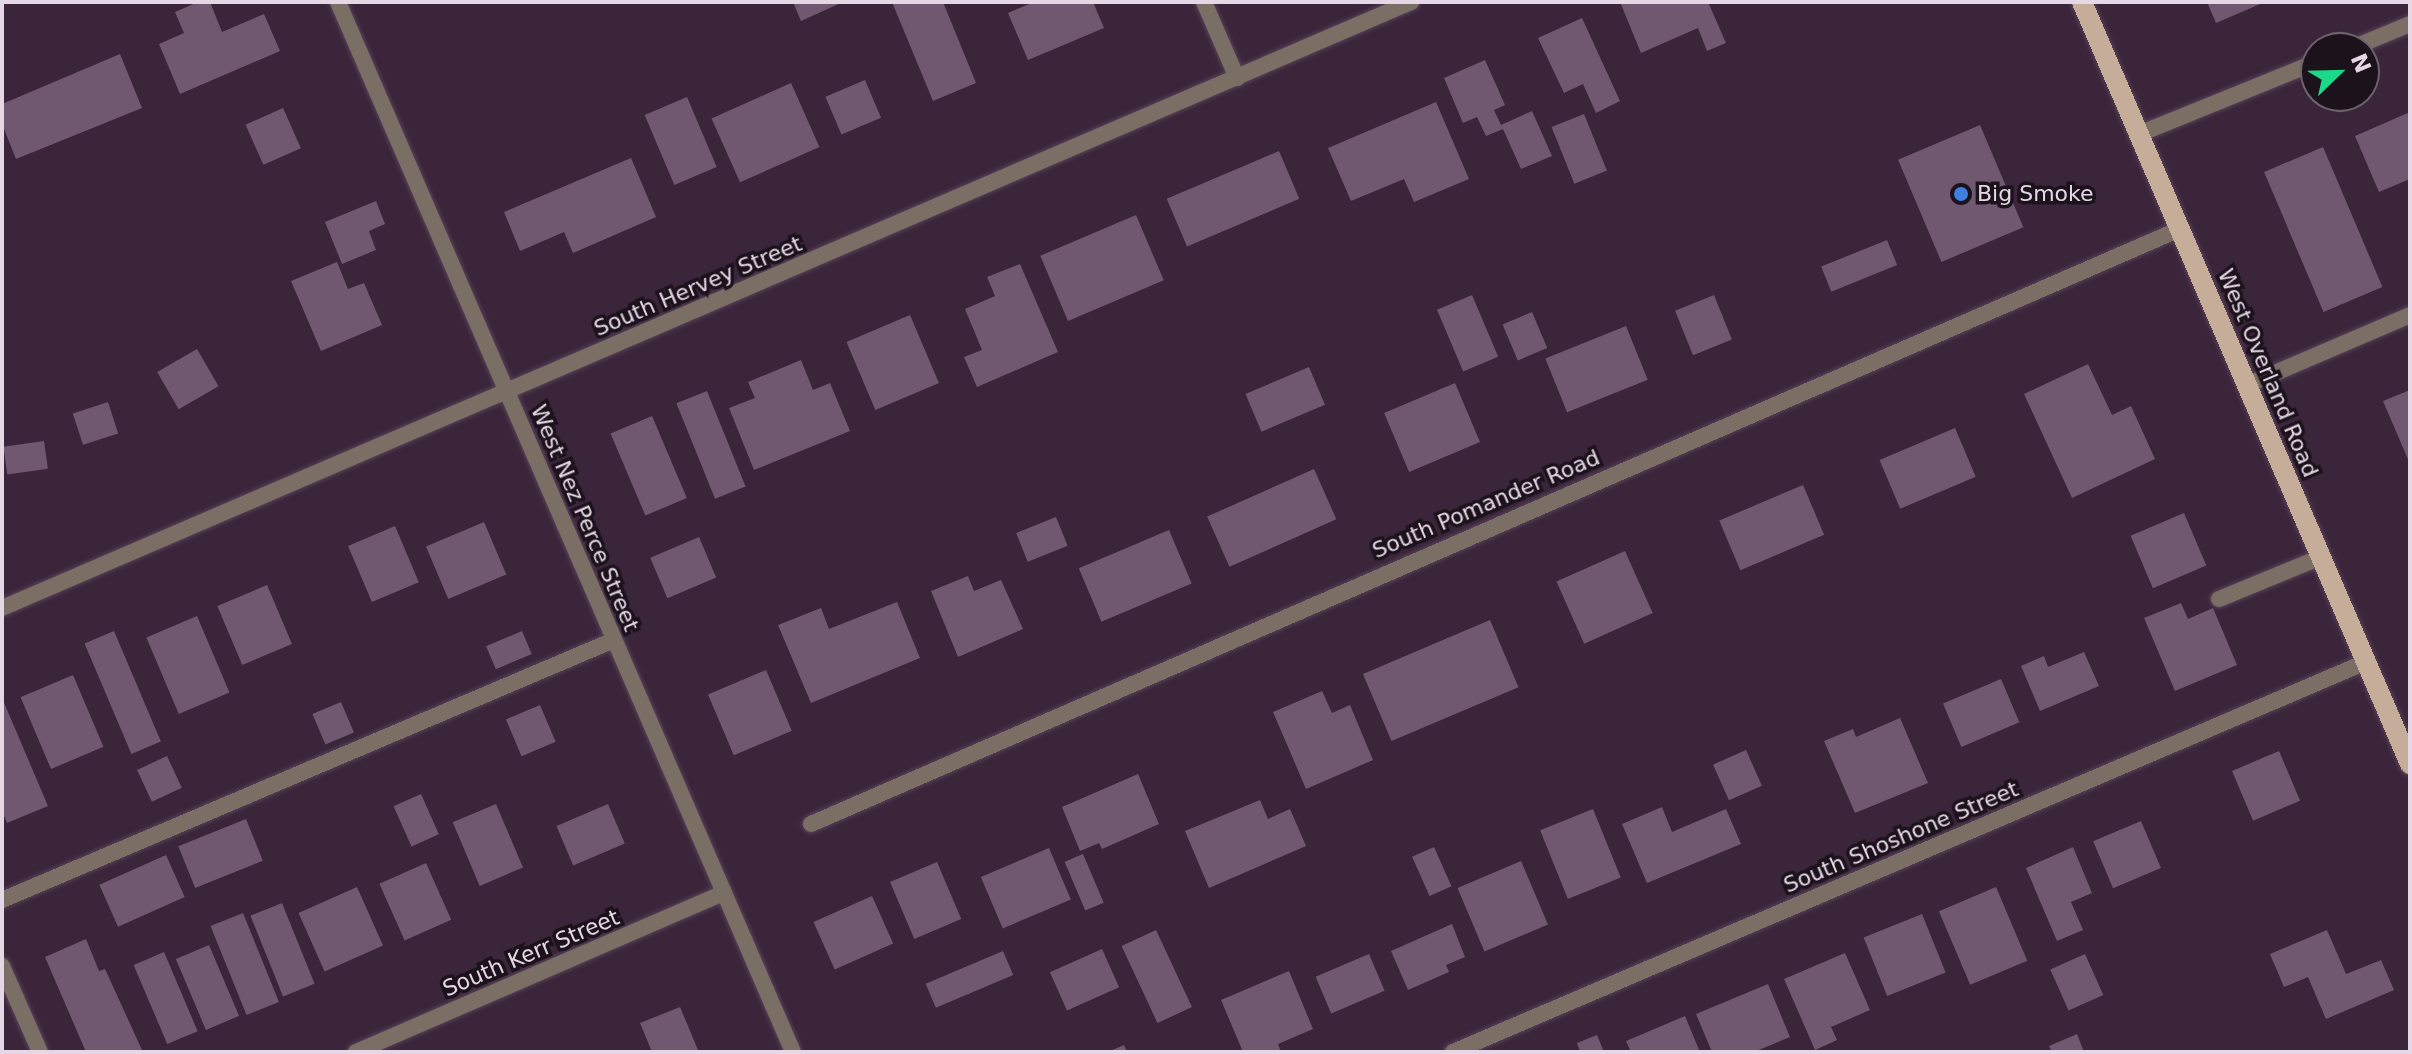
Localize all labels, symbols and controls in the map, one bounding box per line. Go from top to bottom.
north arrow [2300,32,2380,112]
text: N [2346,50,2376,77]
place label: Big Smoke [1977,181,2094,207]
marker: Big Smoke [1952,185,1970,203]
street label: South Hervey Street [590,230,806,342]
street label: West Overland Road [2212,265,2324,481]
street label: West Nez Perce Street [525,401,645,635]
street label: South Pomander Road [1368,444,1604,564]
street label: South Shoshone Street [1780,776,2022,898]
street label: South Kerr Street [439,904,623,1002]

